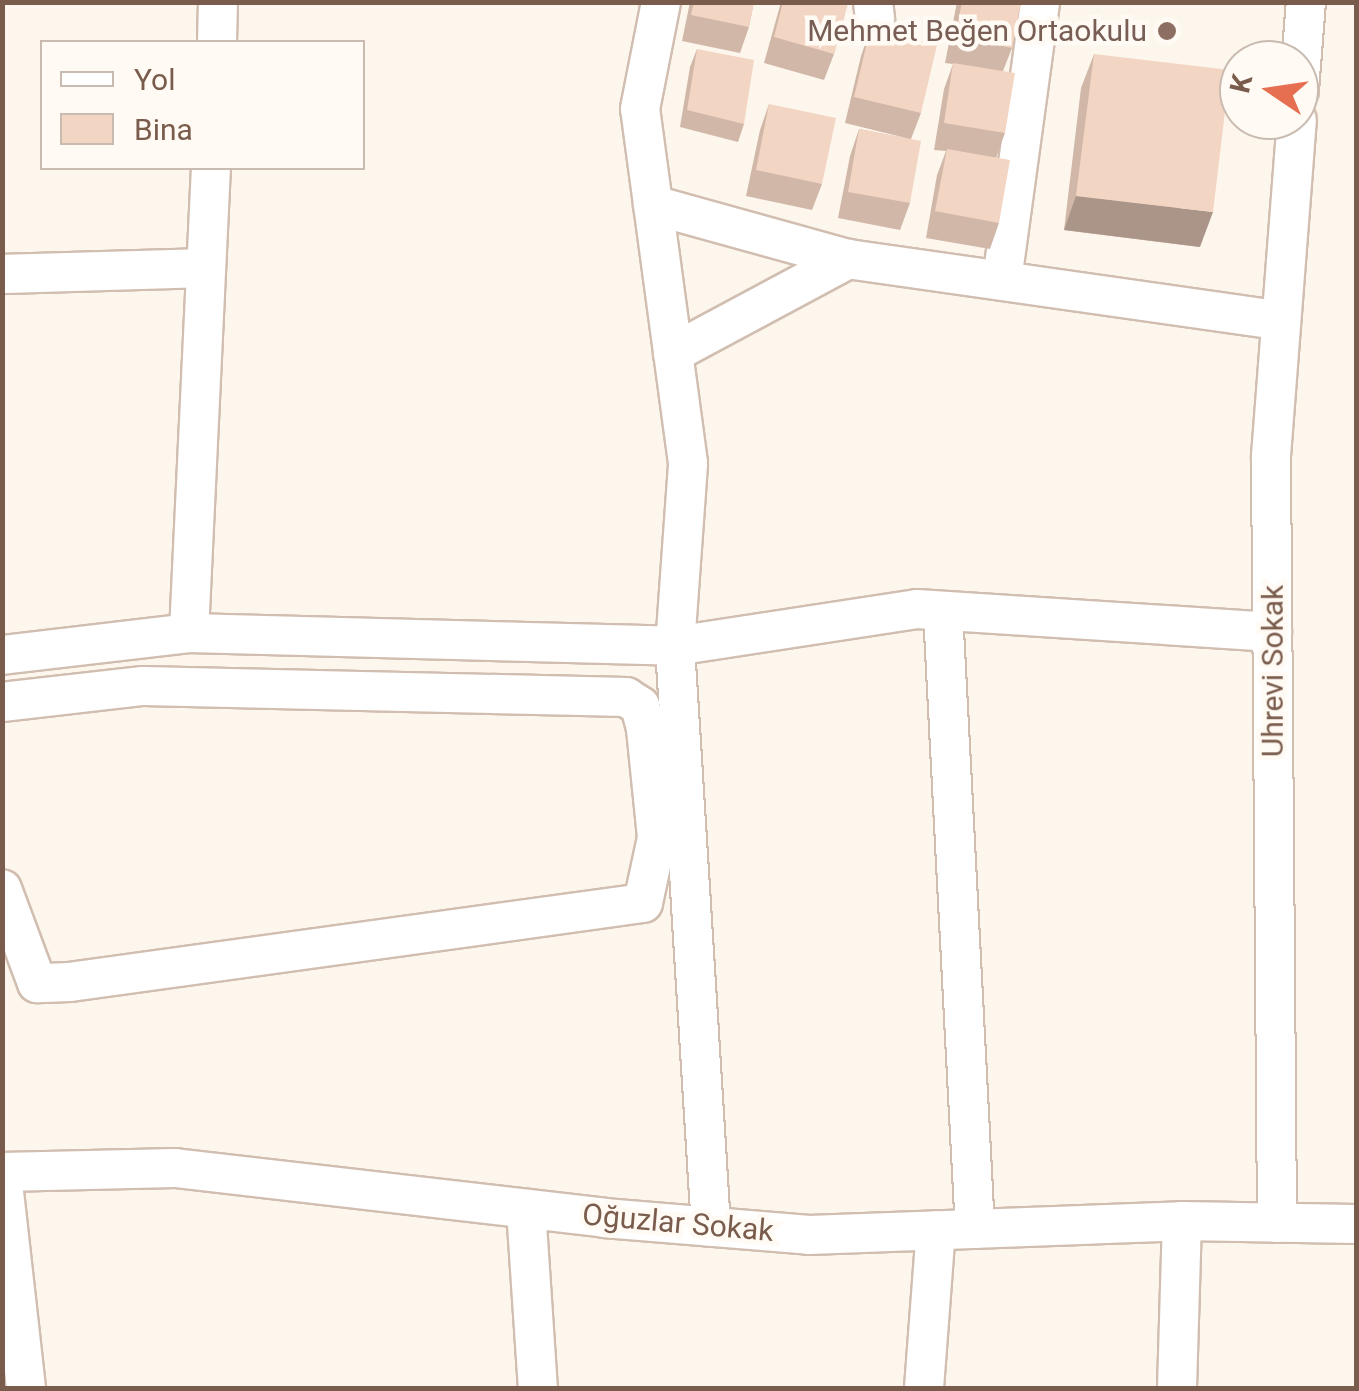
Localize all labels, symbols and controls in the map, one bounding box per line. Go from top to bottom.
place label: Mehmet Beğen Ortaokulu [807,13,1147,49]
marker: Mehmet Beğen Ortaokulu [1156,20,1178,42]
legend [40,40,365,170]
north arrow [1219,40,1319,140]
text: Yol [134,62,175,97]
text: K [1223,71,1259,96]
text: Bina [134,112,193,147]
street label: Uhrevi Sokak [1255,585,1291,757]
street label: Oğuzlar Sokak [581,1197,775,1249]

